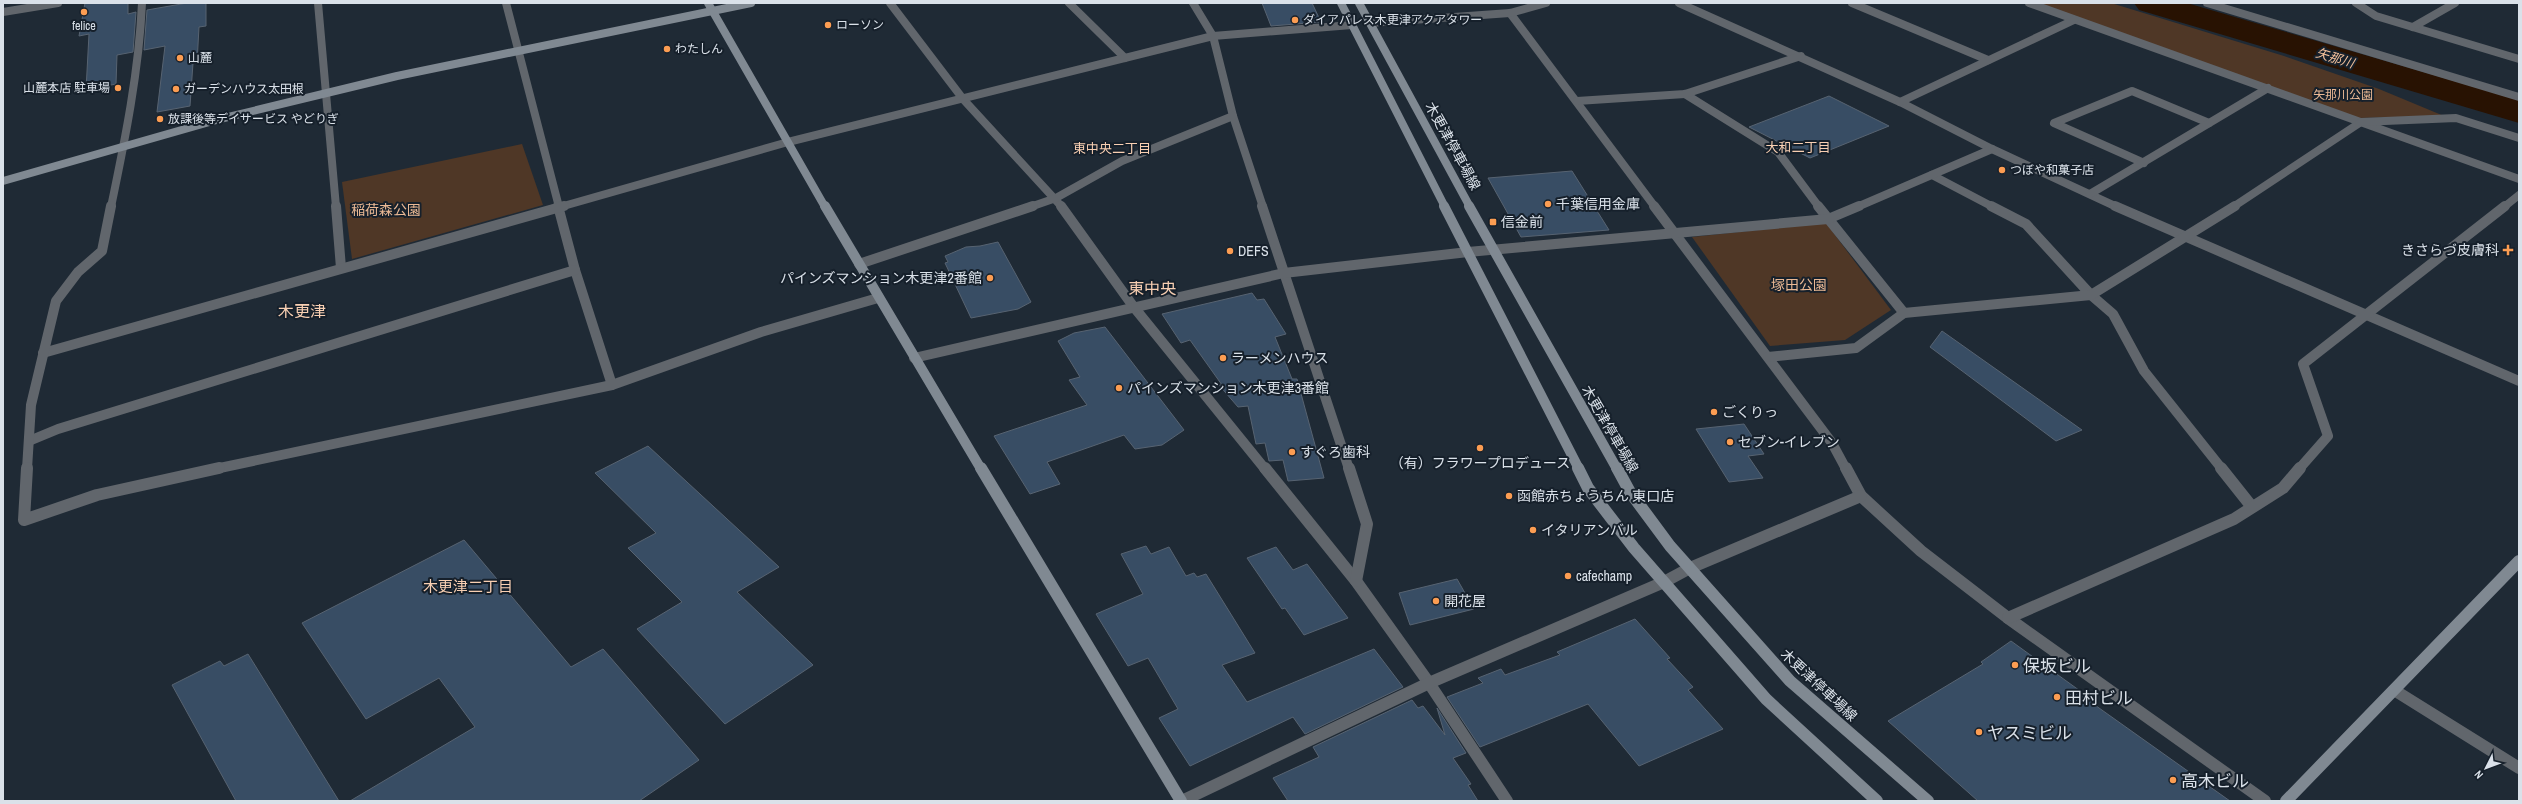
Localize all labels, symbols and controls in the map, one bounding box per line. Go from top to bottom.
marker: felice [79,7,89,17]
place label: ダイアパレス木更津アクアタワー [1303,12,1482,28]
marker: ダイアパレス木更津アクアタワー [1290,15,1300,25]
place label: ローソン [836,17,884,33]
place label: felice [72,18,96,34]
marker: ローソン [823,20,833,30]
place label: わたしん [675,41,723,57]
marker: わたしん [662,44,672,54]
water label: 矢那川 [2314,44,2358,72]
place label: 山麓 [188,50,212,66]
marker: 山麓 [175,53,185,63]
place label: 山麓本店 駐車場 [23,80,110,96]
place label: ガーデンハウス太田根 [184,81,304,97]
marker: 山麓本店 駐車場 [113,83,123,93]
marker: ガーデンハウス太田根 [171,84,181,94]
park label: 矢那川公園 [2313,87,2373,103]
street label: 木更津停車場線 [1421,99,1485,193]
place label: 放課後等デイサービス やどりぎ [168,111,339,127]
marker: 放課後等デイサービス やどりぎ [155,114,165,124]
district label: 大和二丁目 [1765,139,1831,156]
district label: 東中央二丁目 [1073,140,1151,157]
place label: つぼや和菓子店 [2010,162,2094,178]
marker: つぼや和菓子店 [1997,165,2007,175]
place label: 千葉信用金庫 [1556,195,1640,213]
marker: 千葉信用金庫 [1543,199,1553,209]
park label: 稲荷森公園 [351,201,421,219]
place label: 信金前 [1501,213,1543,231]
marker: 信金前 [1488,217,1498,227]
place label: きさらづ皮膚科 [2401,241,2499,259]
place label: DEFS [1238,242,1269,260]
marker: きさらづ皮膚科 [2502,244,2514,256]
marker: DEFS [1225,246,1235,256]
place label: パインズマンション木更津2番館 [780,269,982,287]
marker: パインズマンション木更津2番館 [985,273,995,283]
park label: 塚田公園 [1771,276,1827,294]
district label: 東中央 [1128,277,1176,299]
district label: 木更津 [278,300,326,322]
place label: ラーメンハウス [1231,349,1328,367]
marker: ラーメンハウス [1218,353,1228,363]
place label: パインズマンション木更津3番館 [1127,379,1329,397]
street label: 木更津停車場線 [1578,382,1642,476]
marker: パインズマンション木更津3番館 [1114,383,1124,393]
place label: ごくりっ [1722,403,1778,421]
marker: ごくりっ [1709,407,1719,417]
place label: セブン-イレブン [1738,433,1840,451]
marker: セブン-イレブン [1725,437,1735,447]
place label: すぐろ歯科 [1300,443,1370,461]
marker: （有）フラワープロデュース [1475,443,1485,453]
marker: すぐろ歯科 [1287,447,1297,457]
place label: （有）フラワープロデュース [1390,454,1570,472]
place label: 函館赤ちょうちん 東口店 [1517,487,1674,505]
marker: 函館赤ちょうちん 東口店 [1504,491,1514,501]
place label: イタリアンバル [1541,521,1638,539]
marker: イタリアンバル [1528,525,1538,535]
place label: cafechamp [1576,567,1632,585]
marker: cafechamp [1563,571,1573,581]
district label: 木更津二丁目 [423,576,513,597]
place label: 開花屋 [1444,592,1486,610]
marker: 開花屋 [1431,596,1441,606]
street label: 木更津停車場線 [1777,645,1861,725]
place label: 保坂ビル [2023,654,2091,677]
marker: 保坂ビル [2010,660,2020,670]
place label: 田村ビル [2065,686,2133,709]
marker: 田村ビル [2052,692,2062,702]
place label: ヤスミビル [1987,721,2072,744]
marker: ヤスミビル [1974,727,1984,737]
north arrow [2466,748,2506,788]
text: N [2471,768,2486,782]
place label: 高木ビル [2181,769,2249,792]
marker: 高木ビル [2168,775,2178,785]

